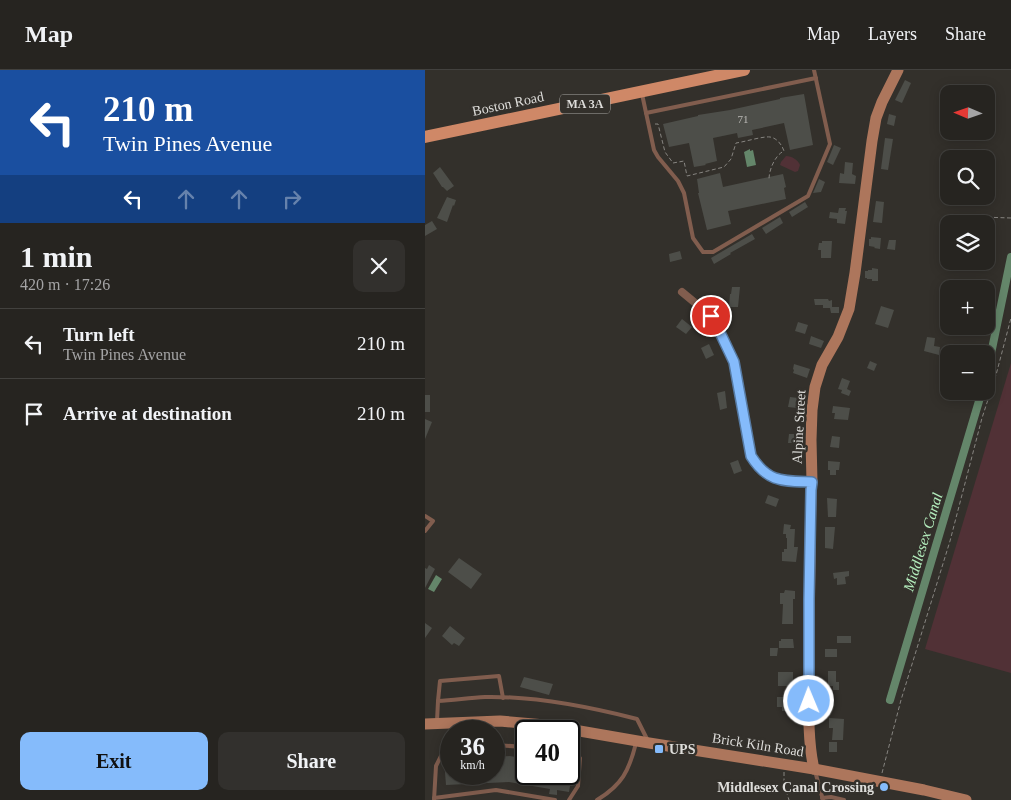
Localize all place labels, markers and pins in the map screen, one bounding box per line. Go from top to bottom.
pin [690,295,732,337]
place label: UPS [669,742,696,757]
marker: UPS [653,743,665,755]
place label: Middlesex Canal Crossing [717,780,874,795]
marker: Middlesex Canal Crossing [878,781,890,793]

